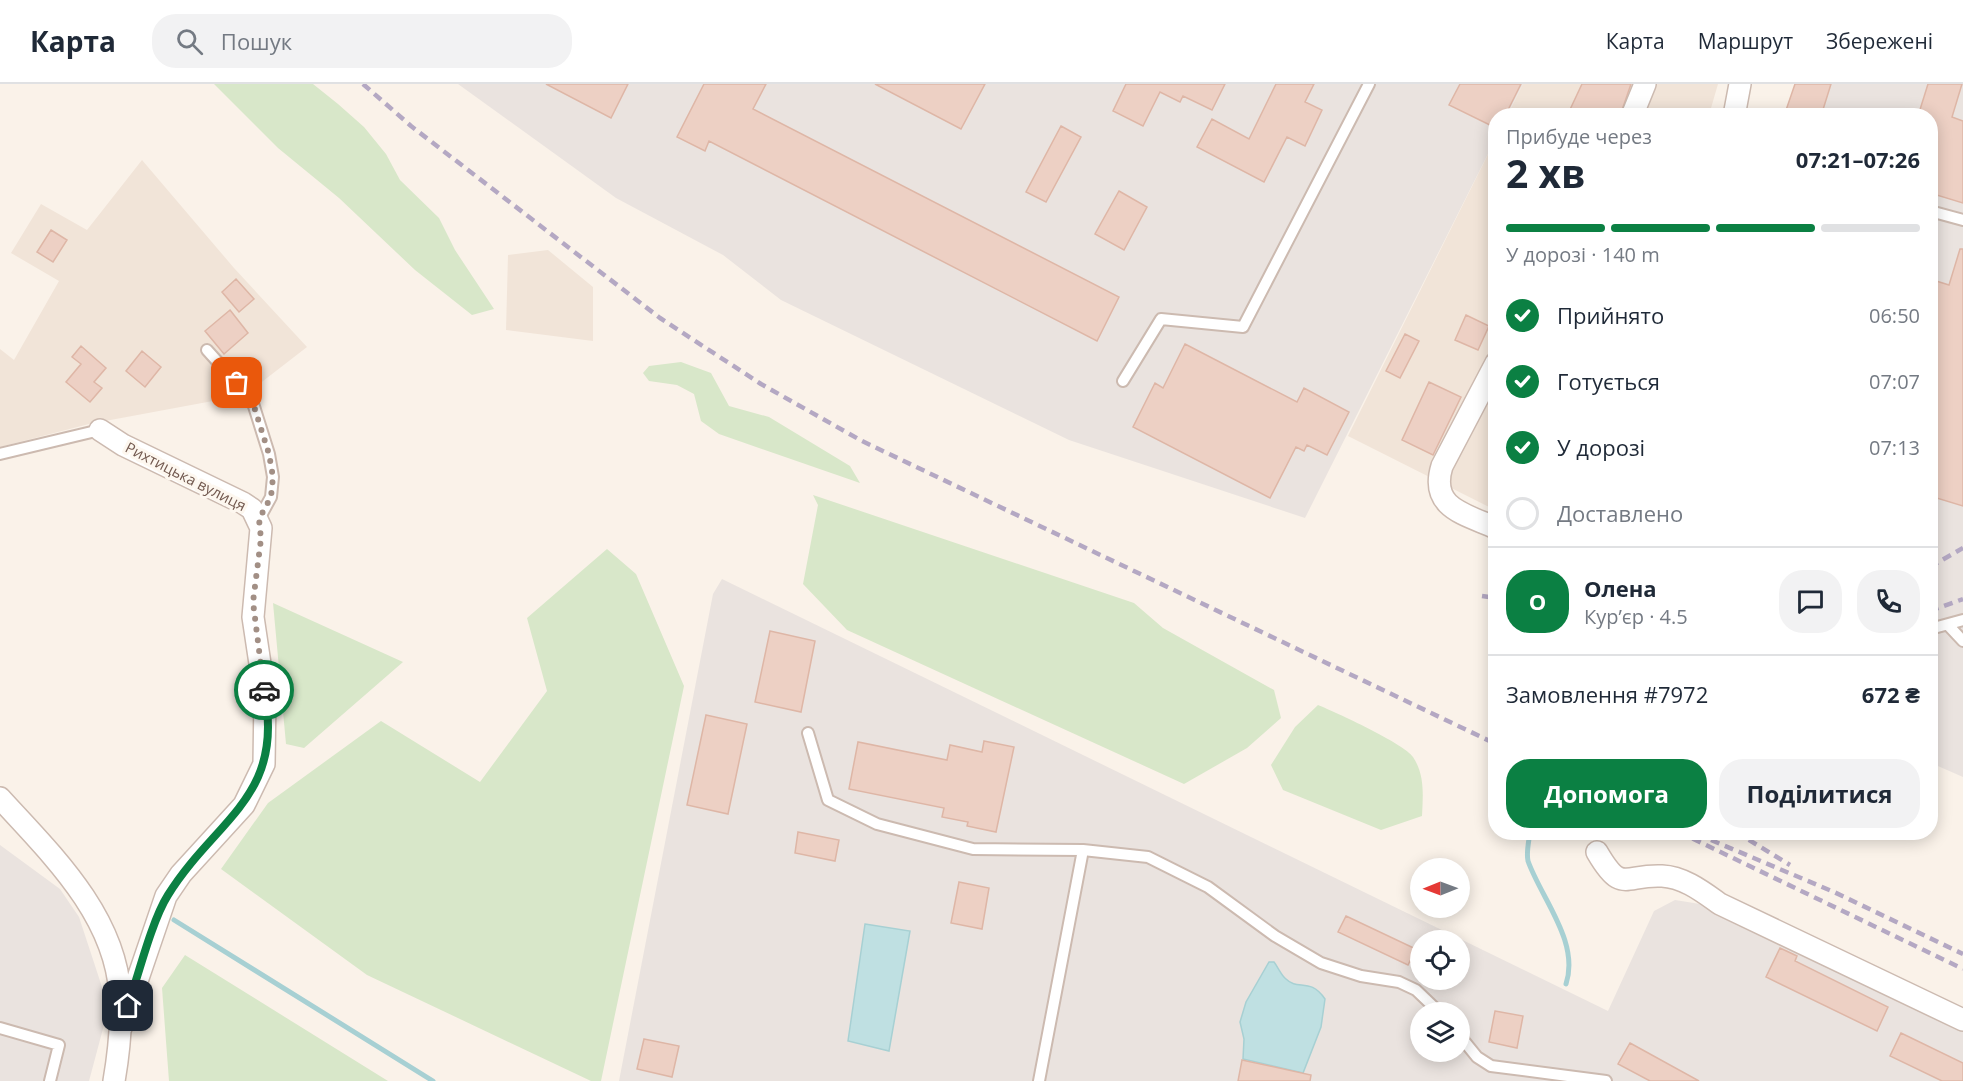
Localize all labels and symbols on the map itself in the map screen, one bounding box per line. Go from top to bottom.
pin [211,357,262,408]
street label: Рихтицька вулиця [122,437,250,515]
courier [234,660,294,720]
north arrow [1410,858,1470,918]
pin [102,980,153,1031]

